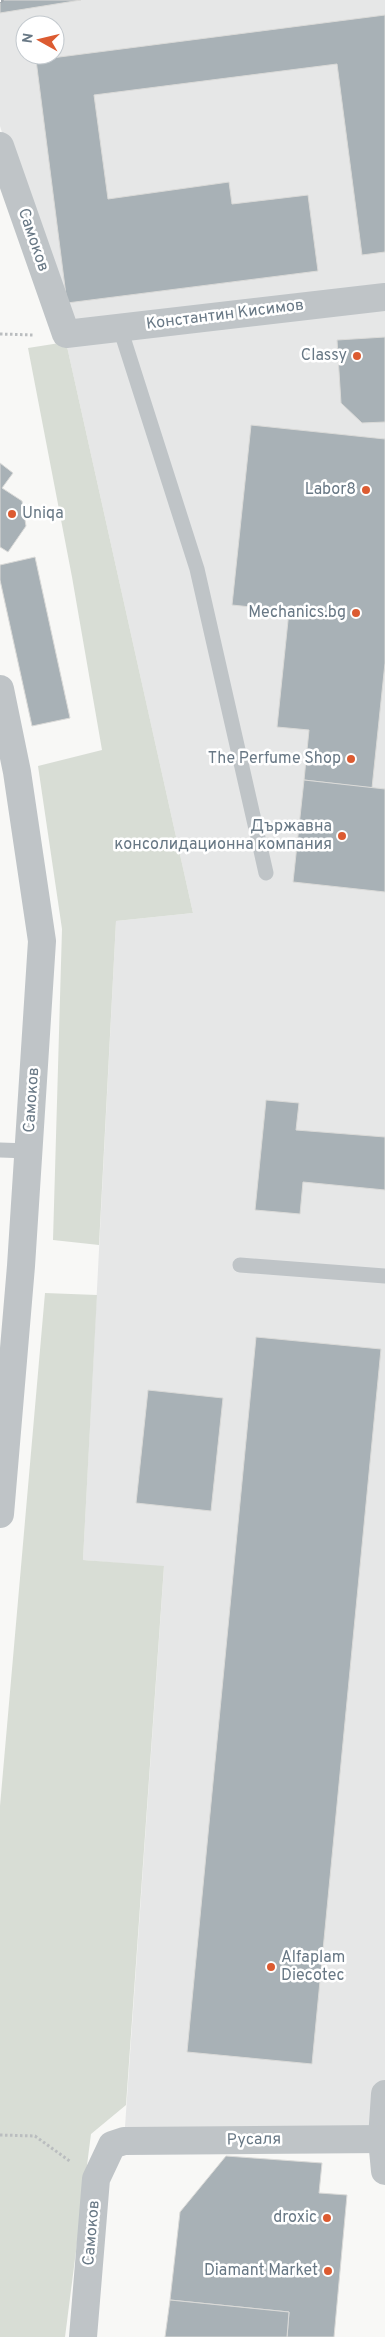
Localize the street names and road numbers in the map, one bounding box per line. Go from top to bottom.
street label: Самоков [13,206,53,274]
street label: Константин Кисимов [145,295,305,335]
street label: Самоков [20,1066,44,1134]
street label: Русаля [227,2130,281,2150]
street label: Самоков [79,2199,105,2267]

